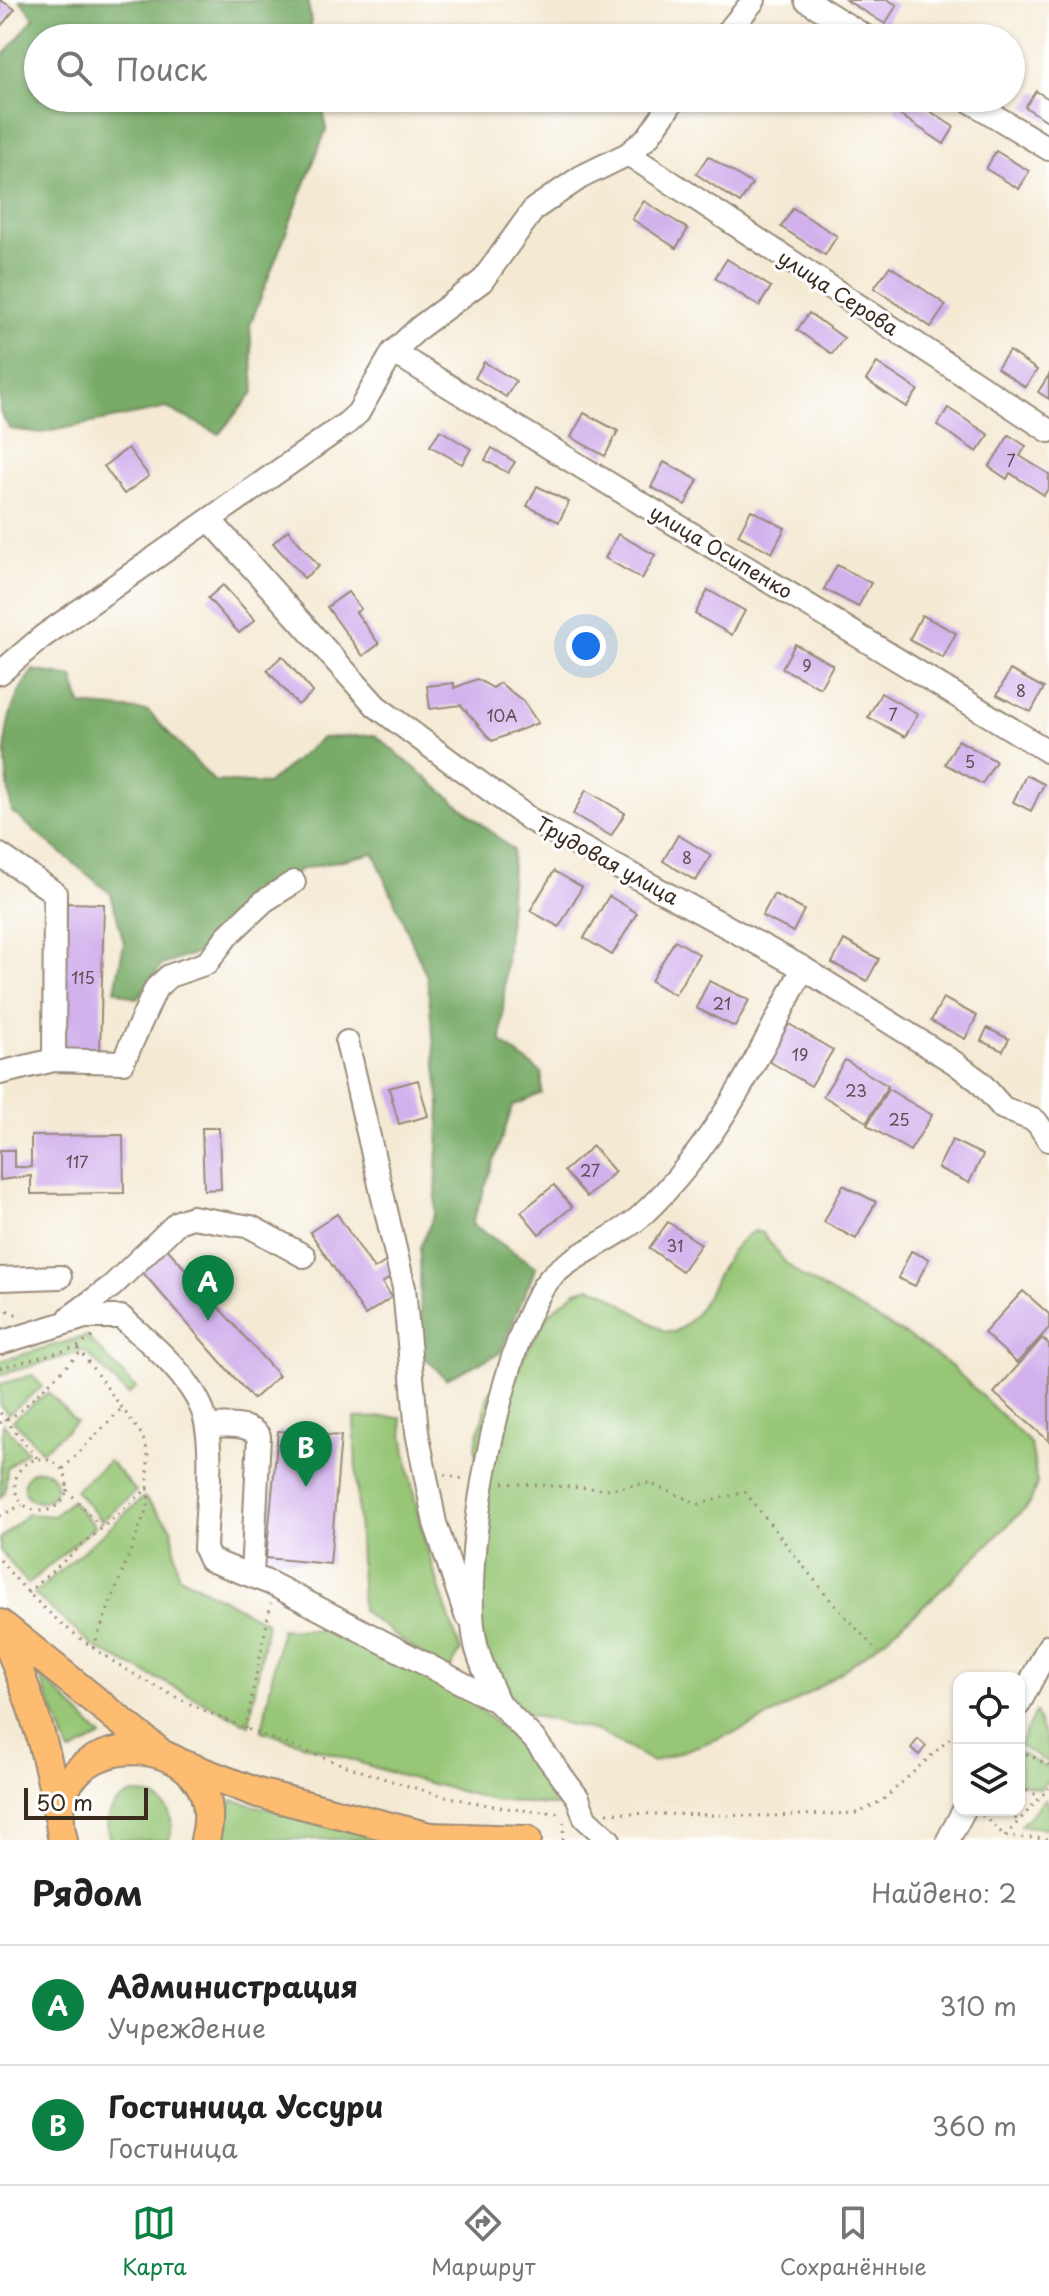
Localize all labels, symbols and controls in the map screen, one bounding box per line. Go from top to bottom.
search box [24,24,1025,112]
icon: search [52,46,96,90]
text: Поиск [116,46,207,91]
street label: улица Серова [772,242,905,343]
house number: 7 [1006,448,1016,472]
street label: улица Осипенко [644,497,799,606]
your location [566,626,606,666]
house number: 9 [802,653,812,677]
house number: 8 [1016,678,1026,702]
house number: 7 [888,702,898,726]
house number: 10А [486,703,518,727]
house number: 5 [965,749,975,773]
street label: Трудовая улица [531,808,685,912]
house number: 8 [682,845,692,869]
house number: 115 [71,965,95,989]
house number: 21 [713,991,731,1015]
house number: 19 [792,1042,808,1066]
house number: 23 [845,1078,867,1102]
house number: 25 [888,1107,910,1131]
house number: 117 [66,1149,88,1173]
house number: 27 [580,1158,600,1182]
house number: 31 [667,1233,683,1257]
pin: A [182,1255,234,1321]
pin: B [280,1421,332,1487]
map controls [953,1672,1025,1816]
button: locate [953,1672,1025,1744]
button: layers [953,1744,1025,1816]
scale bar [24,1784,148,1820]
text: 50 m [36,1785,93,1818]
text: Рядом [32,1866,143,1918]
text: Найдено: 2 [871,1873,1017,1912]
text: Администрация [108,1963,358,2008]
text: A [48,1986,68,2025]
text: 310 m [939,1986,1017,2025]
text: Учреждение [108,2008,266,2047]
text: Гостиница Уссури [108,2083,383,2128]
text: B [49,2106,67,2145]
text: 360 m [932,2106,1017,2145]
text: Гостиница [108,2128,238,2167]
tab: Карта [122,2201,187,2282]
tab: Маршрут [431,2201,535,2282]
tab: Сохранённые [780,2201,927,2282]

